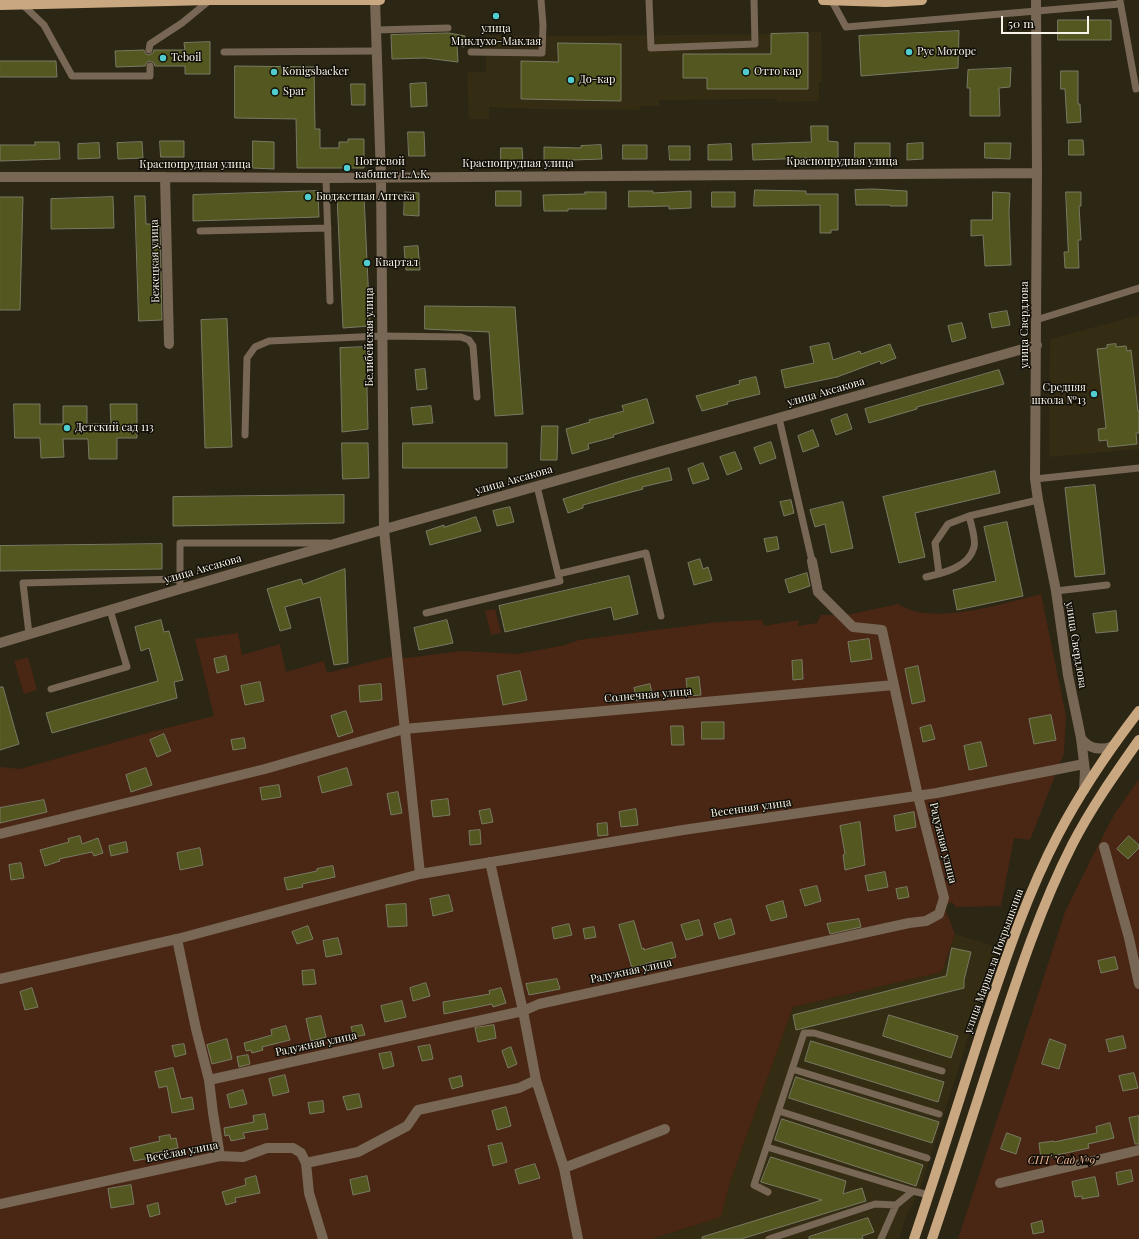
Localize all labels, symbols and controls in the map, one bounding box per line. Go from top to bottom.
scale bar [1003,8,1091,34]
marker: улица Миклухо-Маклая [491,11,501,21]
text: 50 m [1008,15,1034,31]
place label: улица Миклухо-Маклая [451,22,541,48]
place label: Рус Моторс [917,45,976,59]
marker: Рус Моторс [904,47,914,57]
place label: Teboil [171,51,202,65]
marker: Teboil [158,53,168,63]
place label: Konigsbacker [282,65,349,79]
place label: Отто кар [754,65,801,79]
marker: Konigsbacker [269,67,279,77]
marker: Отто кар [741,67,751,77]
place label: До-кар [579,73,615,87]
marker: До-кар [566,75,576,85]
place label: Spar [283,85,306,99]
marker: Spar [270,87,280,97]
place label: Ногтевой кабинет L.A.K. [355,155,430,181]
street label: Краснопрудная улица [786,155,898,169]
street label: Краснопрудная улица [462,157,574,171]
street label: Краснопрудная улица [139,158,251,172]
marker: Ногтевой кабинет L.A.K. [342,163,352,173]
place label: Бюджетная Аптека [316,190,415,204]
marker: Бюджетная Аптека [303,192,313,202]
street label: Бежецкая улица [148,219,162,303]
place label: Квартал [375,256,418,270]
marker: Квартал [362,258,372,268]
street label: улица Свердлова [1018,281,1032,369]
street label: Белибейская улица [363,288,377,386]
street label: улица Аксакова [786,375,866,409]
place label: Средняя школа №13 [1031,381,1086,407]
marker: Средняя школа №13 [1089,389,1099,399]
place label: Детский сад 113 [75,421,154,435]
marker: Детский сад 113 [62,423,72,433]
street label: улица Аксакова [474,463,554,497]
street label: улица Аксакова [163,552,243,586]
street label: улица Свердлова [1063,601,1089,689]
street label: Солнечная улица [604,685,692,705]
street label: Весенняя улица [710,796,792,820]
street label: Радужная улица [927,801,959,885]
street label: улица Маршала Покрышкина [962,887,1026,1035]
street label: Радужная улица [589,956,673,986]
street label: Радужная улица [274,1029,358,1059]
street label: Весёлая улица [145,1139,219,1165]
park label: СНТ "Сад №9" [1028,1154,1098,1168]

